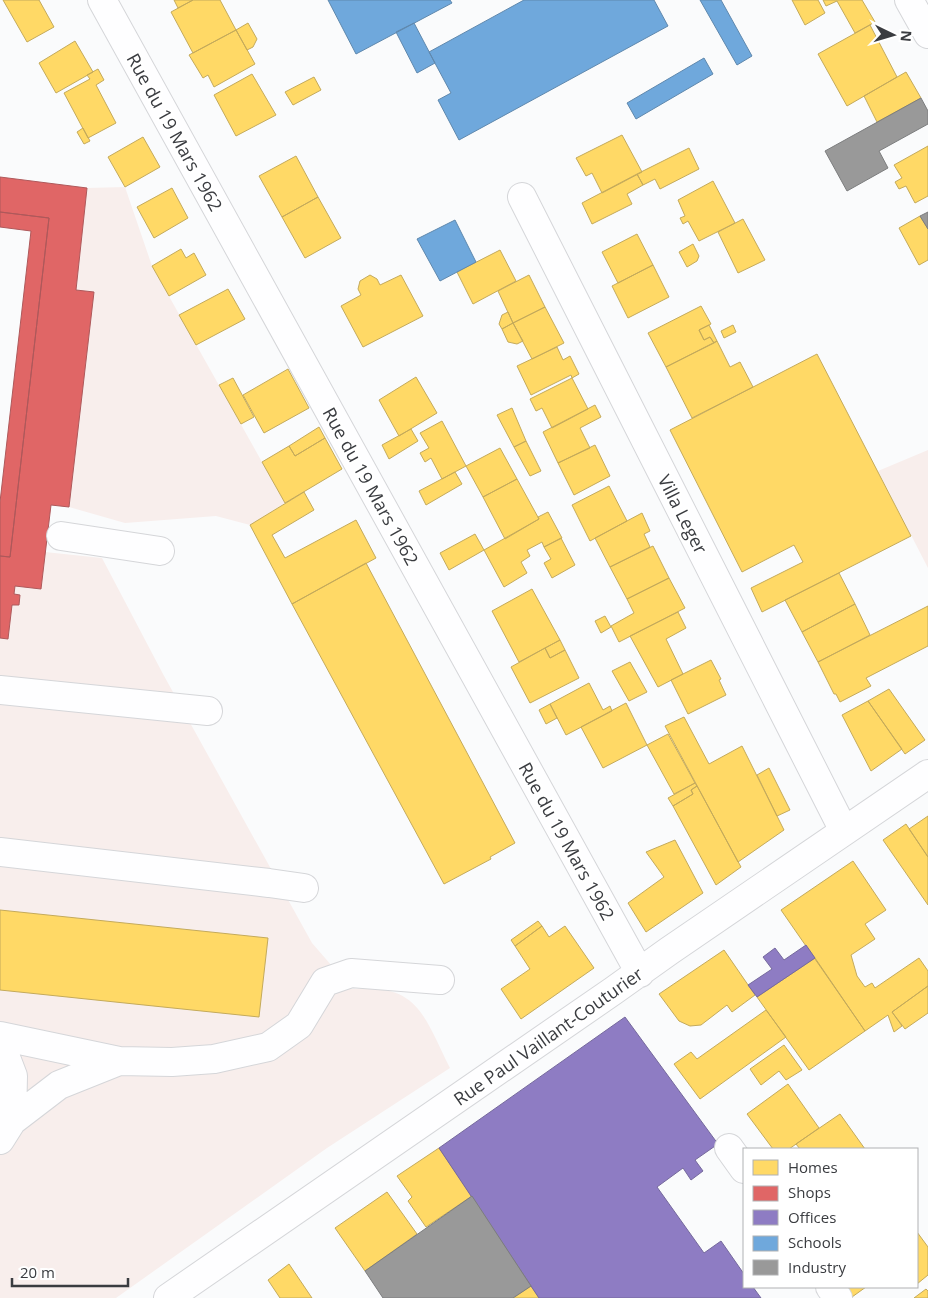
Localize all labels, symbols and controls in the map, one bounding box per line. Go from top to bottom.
north arrow [868,10,918,60]
text: N [896,30,916,43]
street label: Rue du 19 Mars 1962 [122,49,228,215]
street label: Rue du 19 Mars 1962 [318,403,424,569]
street label: Villa Leger [653,470,713,558]
street label: Rue du 19 Mars 1962 [514,758,620,924]
street label: Rue Paul Vaillant-Couturier [449,961,648,1111]
legend [743,1148,918,1288]
text: Homes [788,1157,838,1177]
text: Shops [788,1182,831,1202]
text: Offices [788,1207,836,1227]
text: Schools [788,1232,842,1252]
scale bar [12,1256,129,1288]
text: Industry [788,1257,846,1277]
text: 20 m [20,1262,55,1282]

